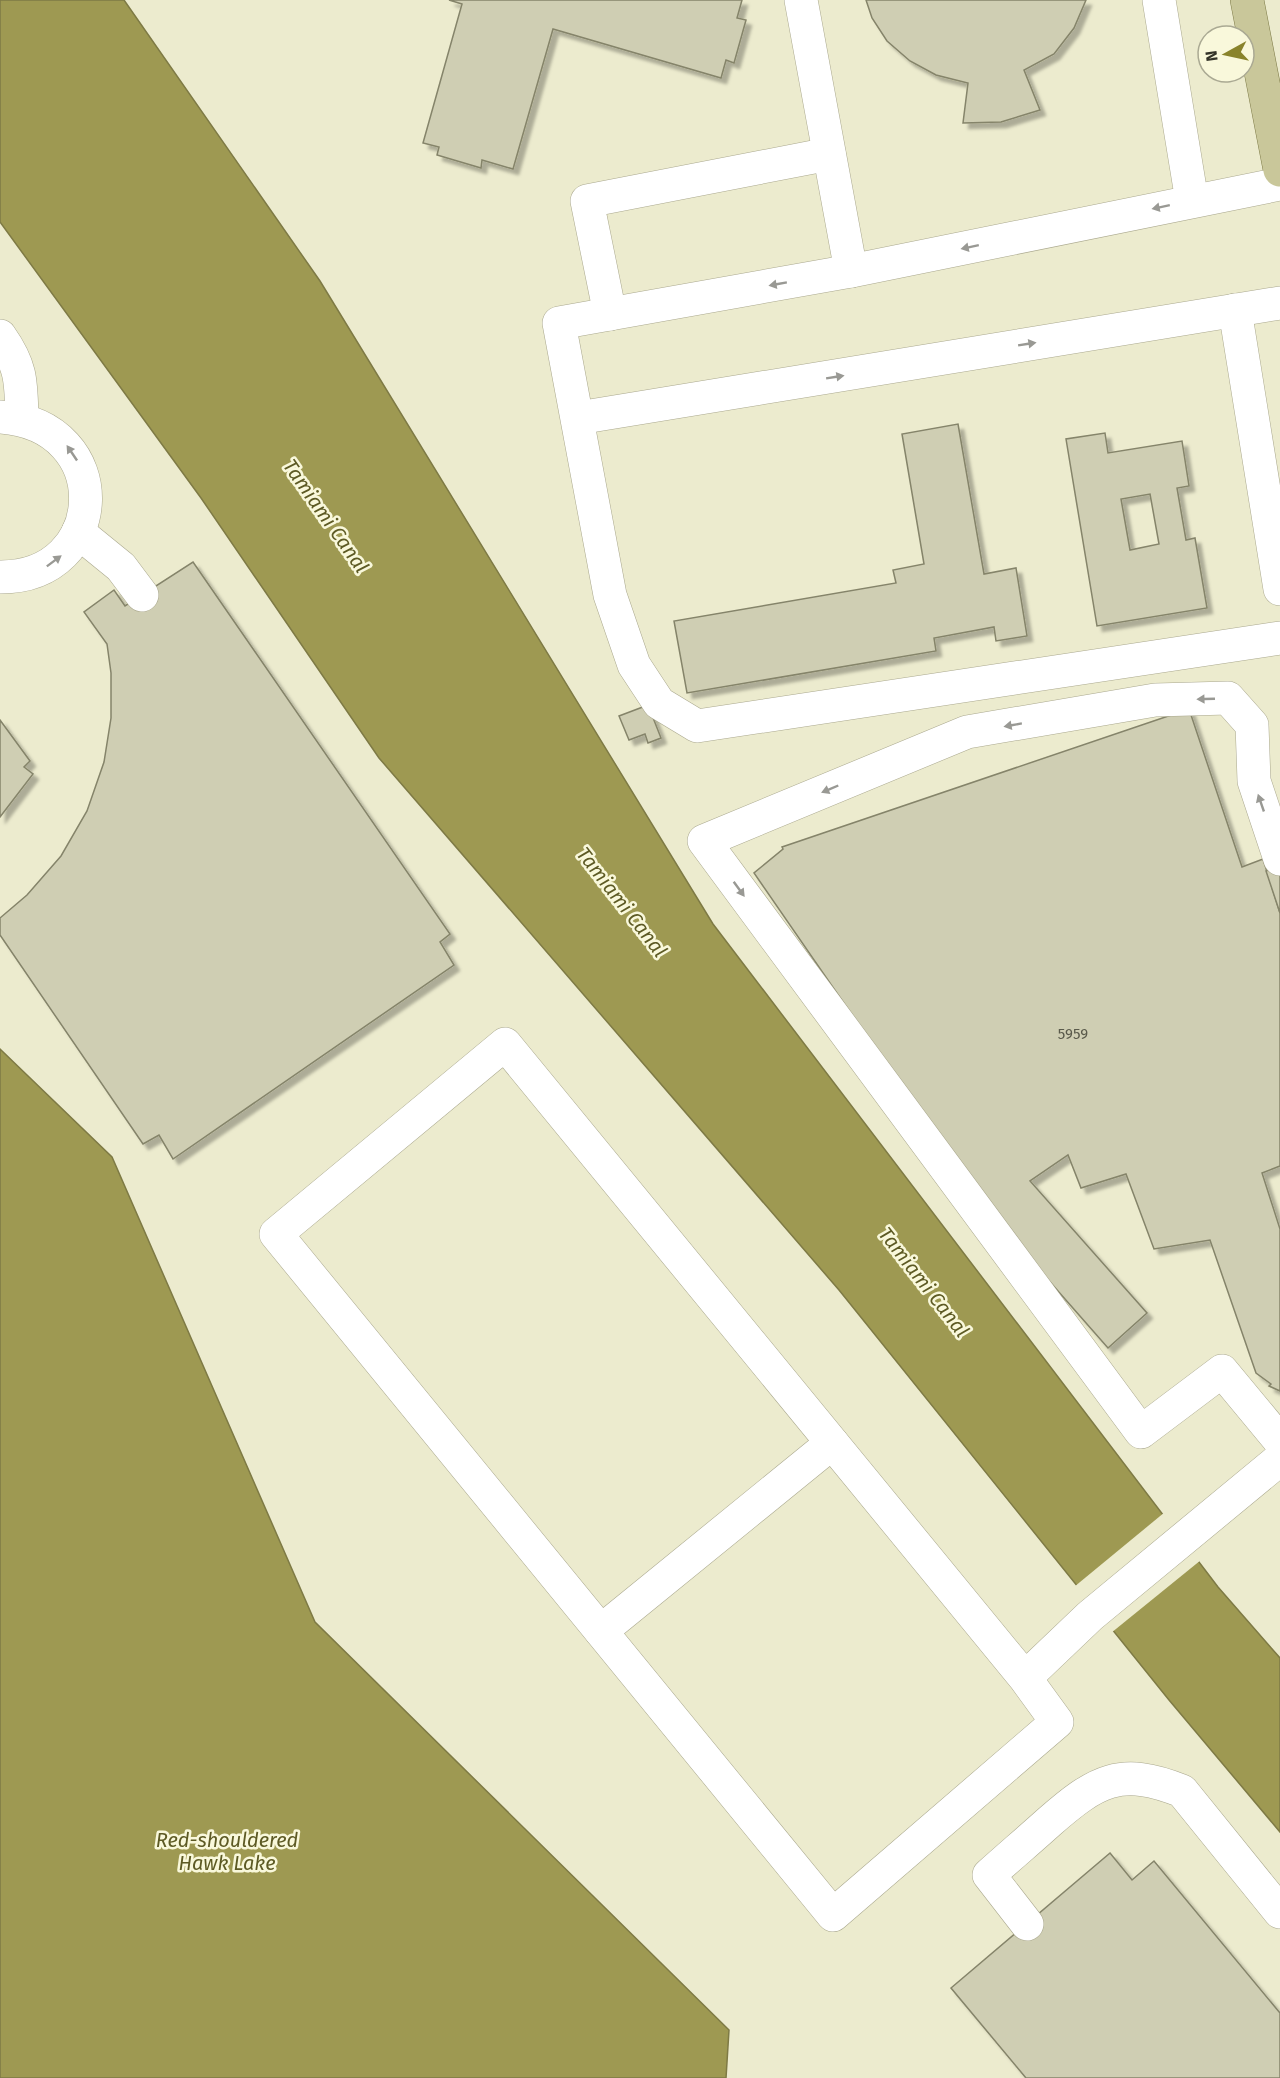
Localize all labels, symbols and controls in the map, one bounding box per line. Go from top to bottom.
north arrow [1196,24,1256,84]
text: N [1201,49,1222,63]
one-way arrow [1151,203,1170,212]
one-way arrow [960,242,979,252]
one-way arrow [769,280,788,289]
one-way arrow [1018,340,1037,349]
one-way arrow [826,372,845,381]
one-way arrow [67,445,78,461]
water label: Tamiami Canal [278,455,374,577]
one-way arrow [47,555,62,567]
one-way arrow [1196,694,1215,704]
one-way arrow [1003,720,1022,729]
one-way arrow [820,784,838,794]
one-way arrow [1256,794,1266,812]
water label: Tamiami Canal [572,842,672,962]
one-way arrow [733,881,746,897]
house number: 5959 [1058,1025,1088,1043]
water label: Tamiami Canal [874,1222,974,1342]
water label: Red-shouldered Hawk Lake [156,1828,298,1875]

